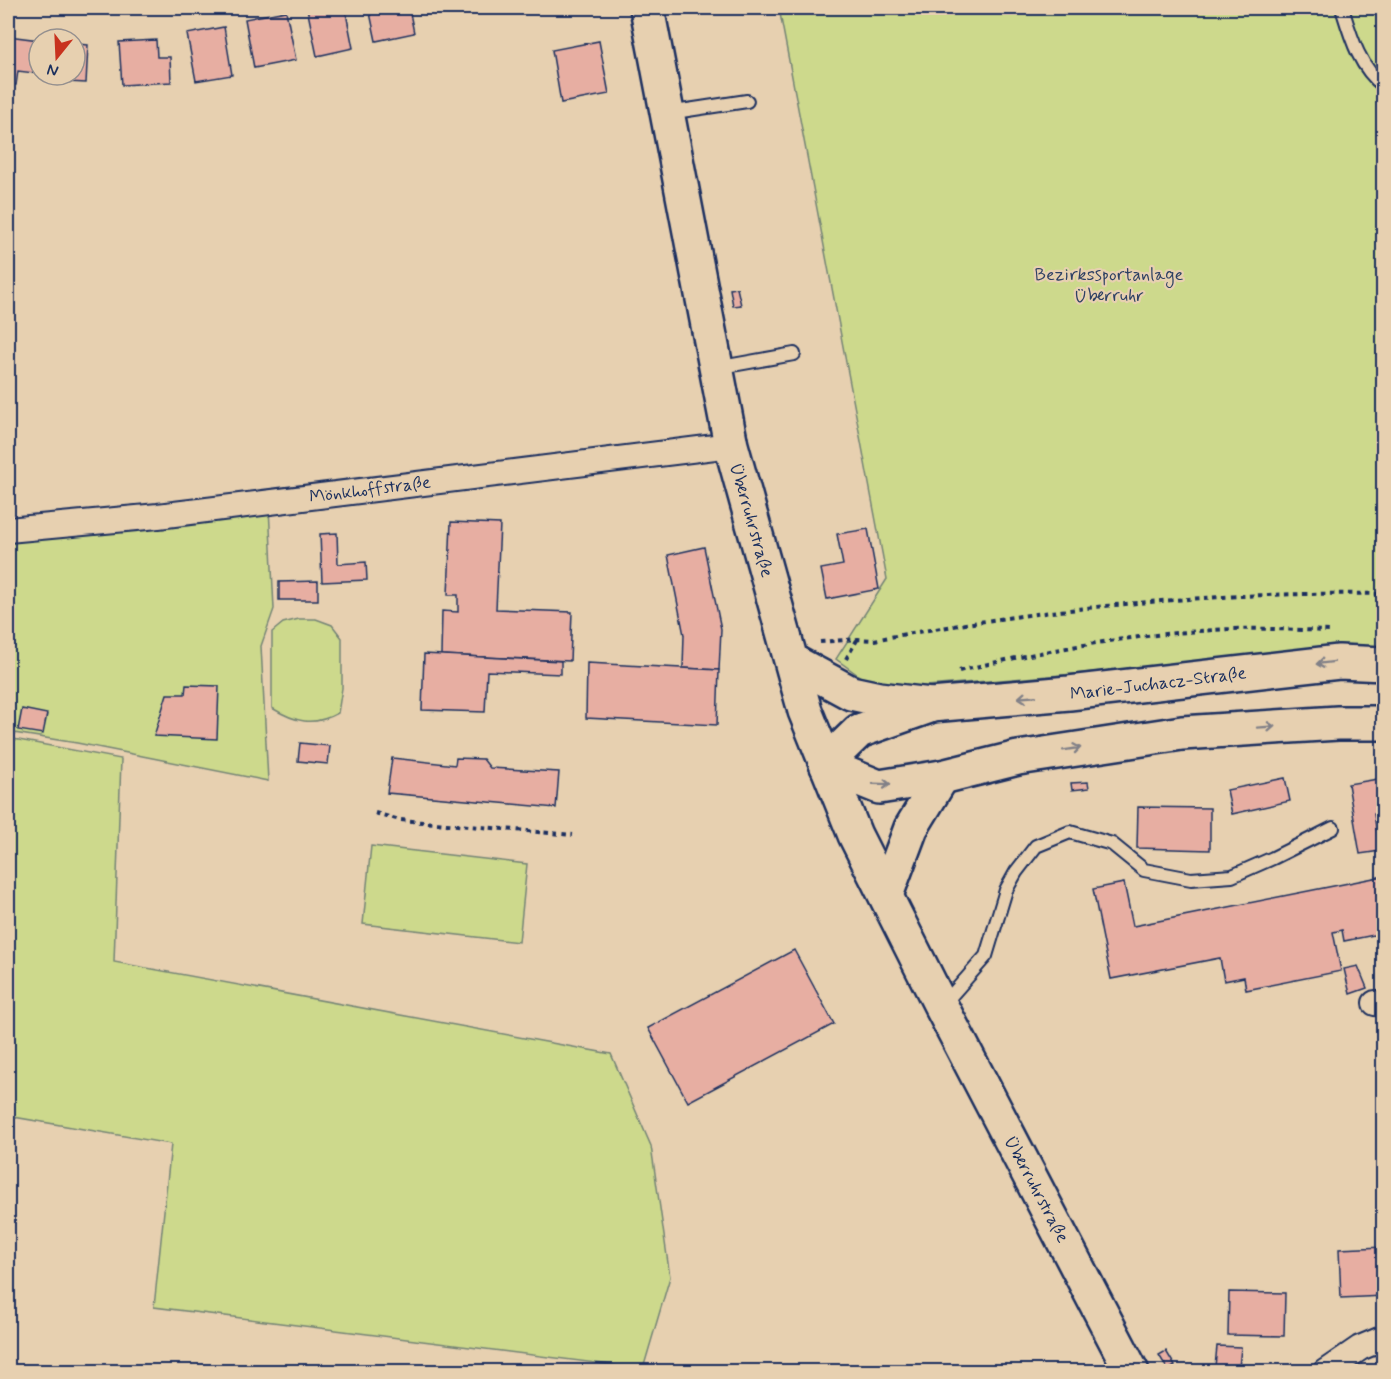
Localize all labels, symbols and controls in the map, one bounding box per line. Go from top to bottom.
north arrow [27,27,87,87]
text: N [45,58,61,81]
park label: Bezirkssportanlage Überruhr [1035,263,1184,308]
street label: Überruhrstraße [723,460,779,580]
street label: Mönkhoffstraße [308,471,432,509]
one-way arrow [1316,658,1336,669]
street label: Marie-Juchacz-Straße [1069,661,1248,707]
one-way arrow [1018,692,1038,703]
one-way arrow [1256,722,1276,733]
one-way arrow [1062,743,1082,754]
one-way arrow [871,779,891,790]
street label: Überruhrstraße [998,1132,1074,1247]

